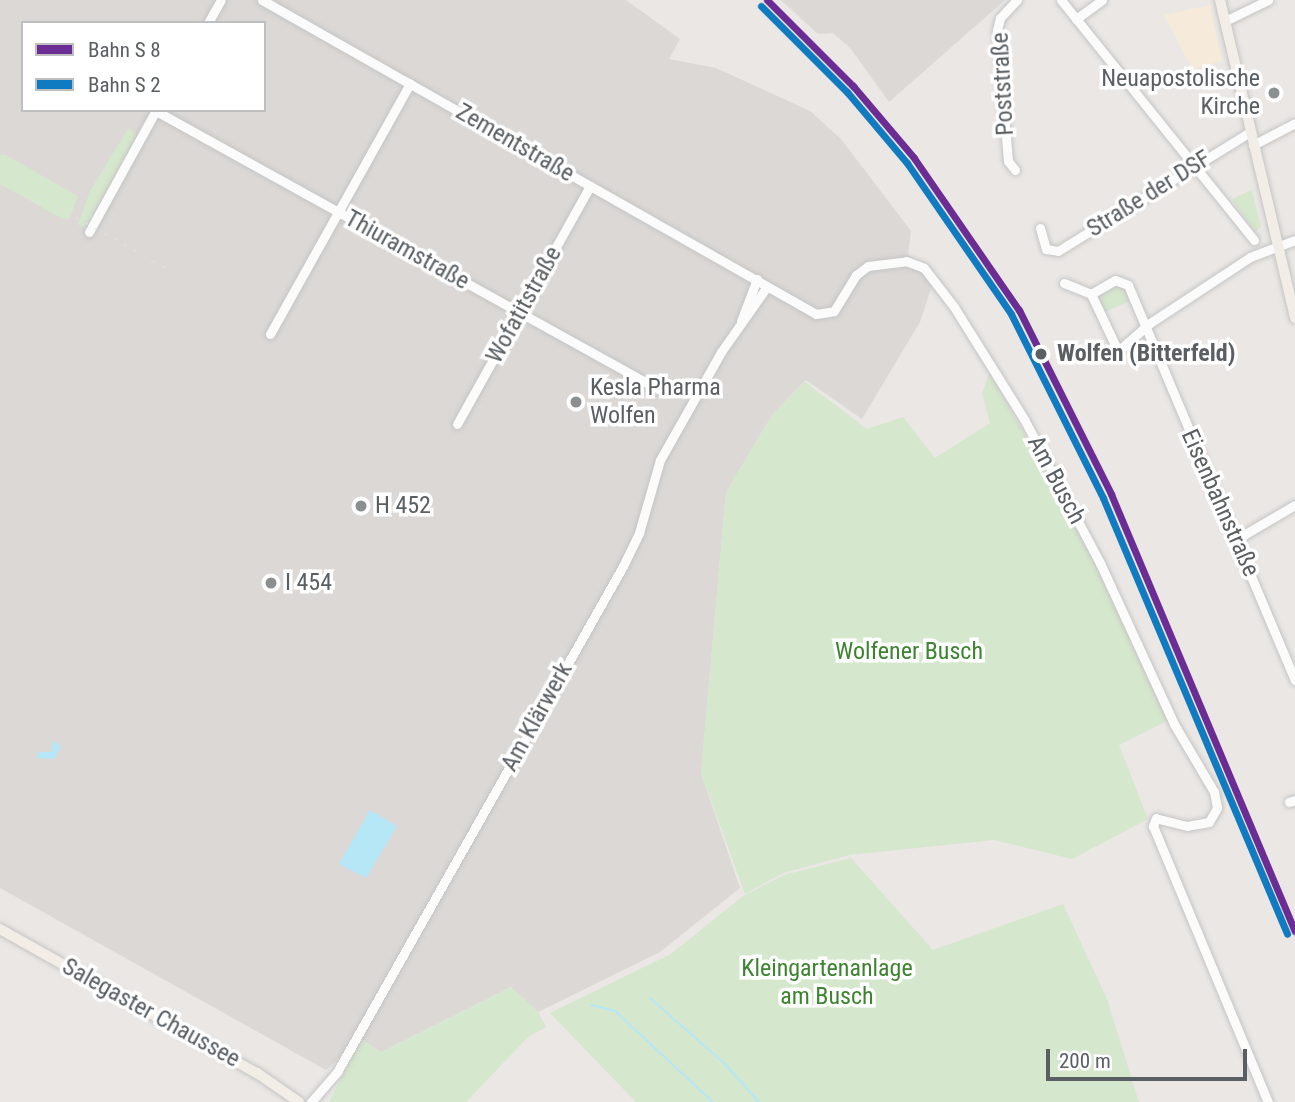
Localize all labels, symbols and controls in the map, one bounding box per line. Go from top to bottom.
legend [21,21,266,112]
street label: Poststraße [986,32,1020,136]
text: Bahn S 8 [88,38,161,62]
place label: Neuapostolische Kirche [1101,65,1260,121]
text: Bahn S 2 [88,73,161,97]
marker: Neuapostolische Kirche [1266,85,1282,101]
street label: Zementstraße [451,98,579,188]
street label: Straße der DSF [1082,144,1216,244]
street label: Thiuramstraße [340,204,474,296]
street label: Wofatitstraße [480,242,568,368]
place label: Wolfen (Bitterfeld) [1057,340,1235,368]
marker: Wolfen (Bitterfeld) [1031,344,1051,364]
place label: Kesla Pharma Wolfen [590,374,721,430]
marker: Kesla Pharma Wolfen [568,394,584,410]
street label: Eisenbahnstraße [1175,425,1265,581]
street label: Am Busch [1021,431,1091,529]
place label: H 452 [375,492,431,520]
marker: H 452 [353,498,369,514]
place label: I 454 [285,569,332,597]
marker: I 454 [263,575,279,591]
park label: Wolfener Busch [835,638,983,666]
street label: Am Klärwerk [495,658,579,776]
street label: Salegaster Chaussee [57,952,245,1074]
park label: Kleingartenanlage am Busch [741,955,913,1011]
scale bar [1050,1036,1251,1080]
text: 200 m [1059,1049,1111,1073]

